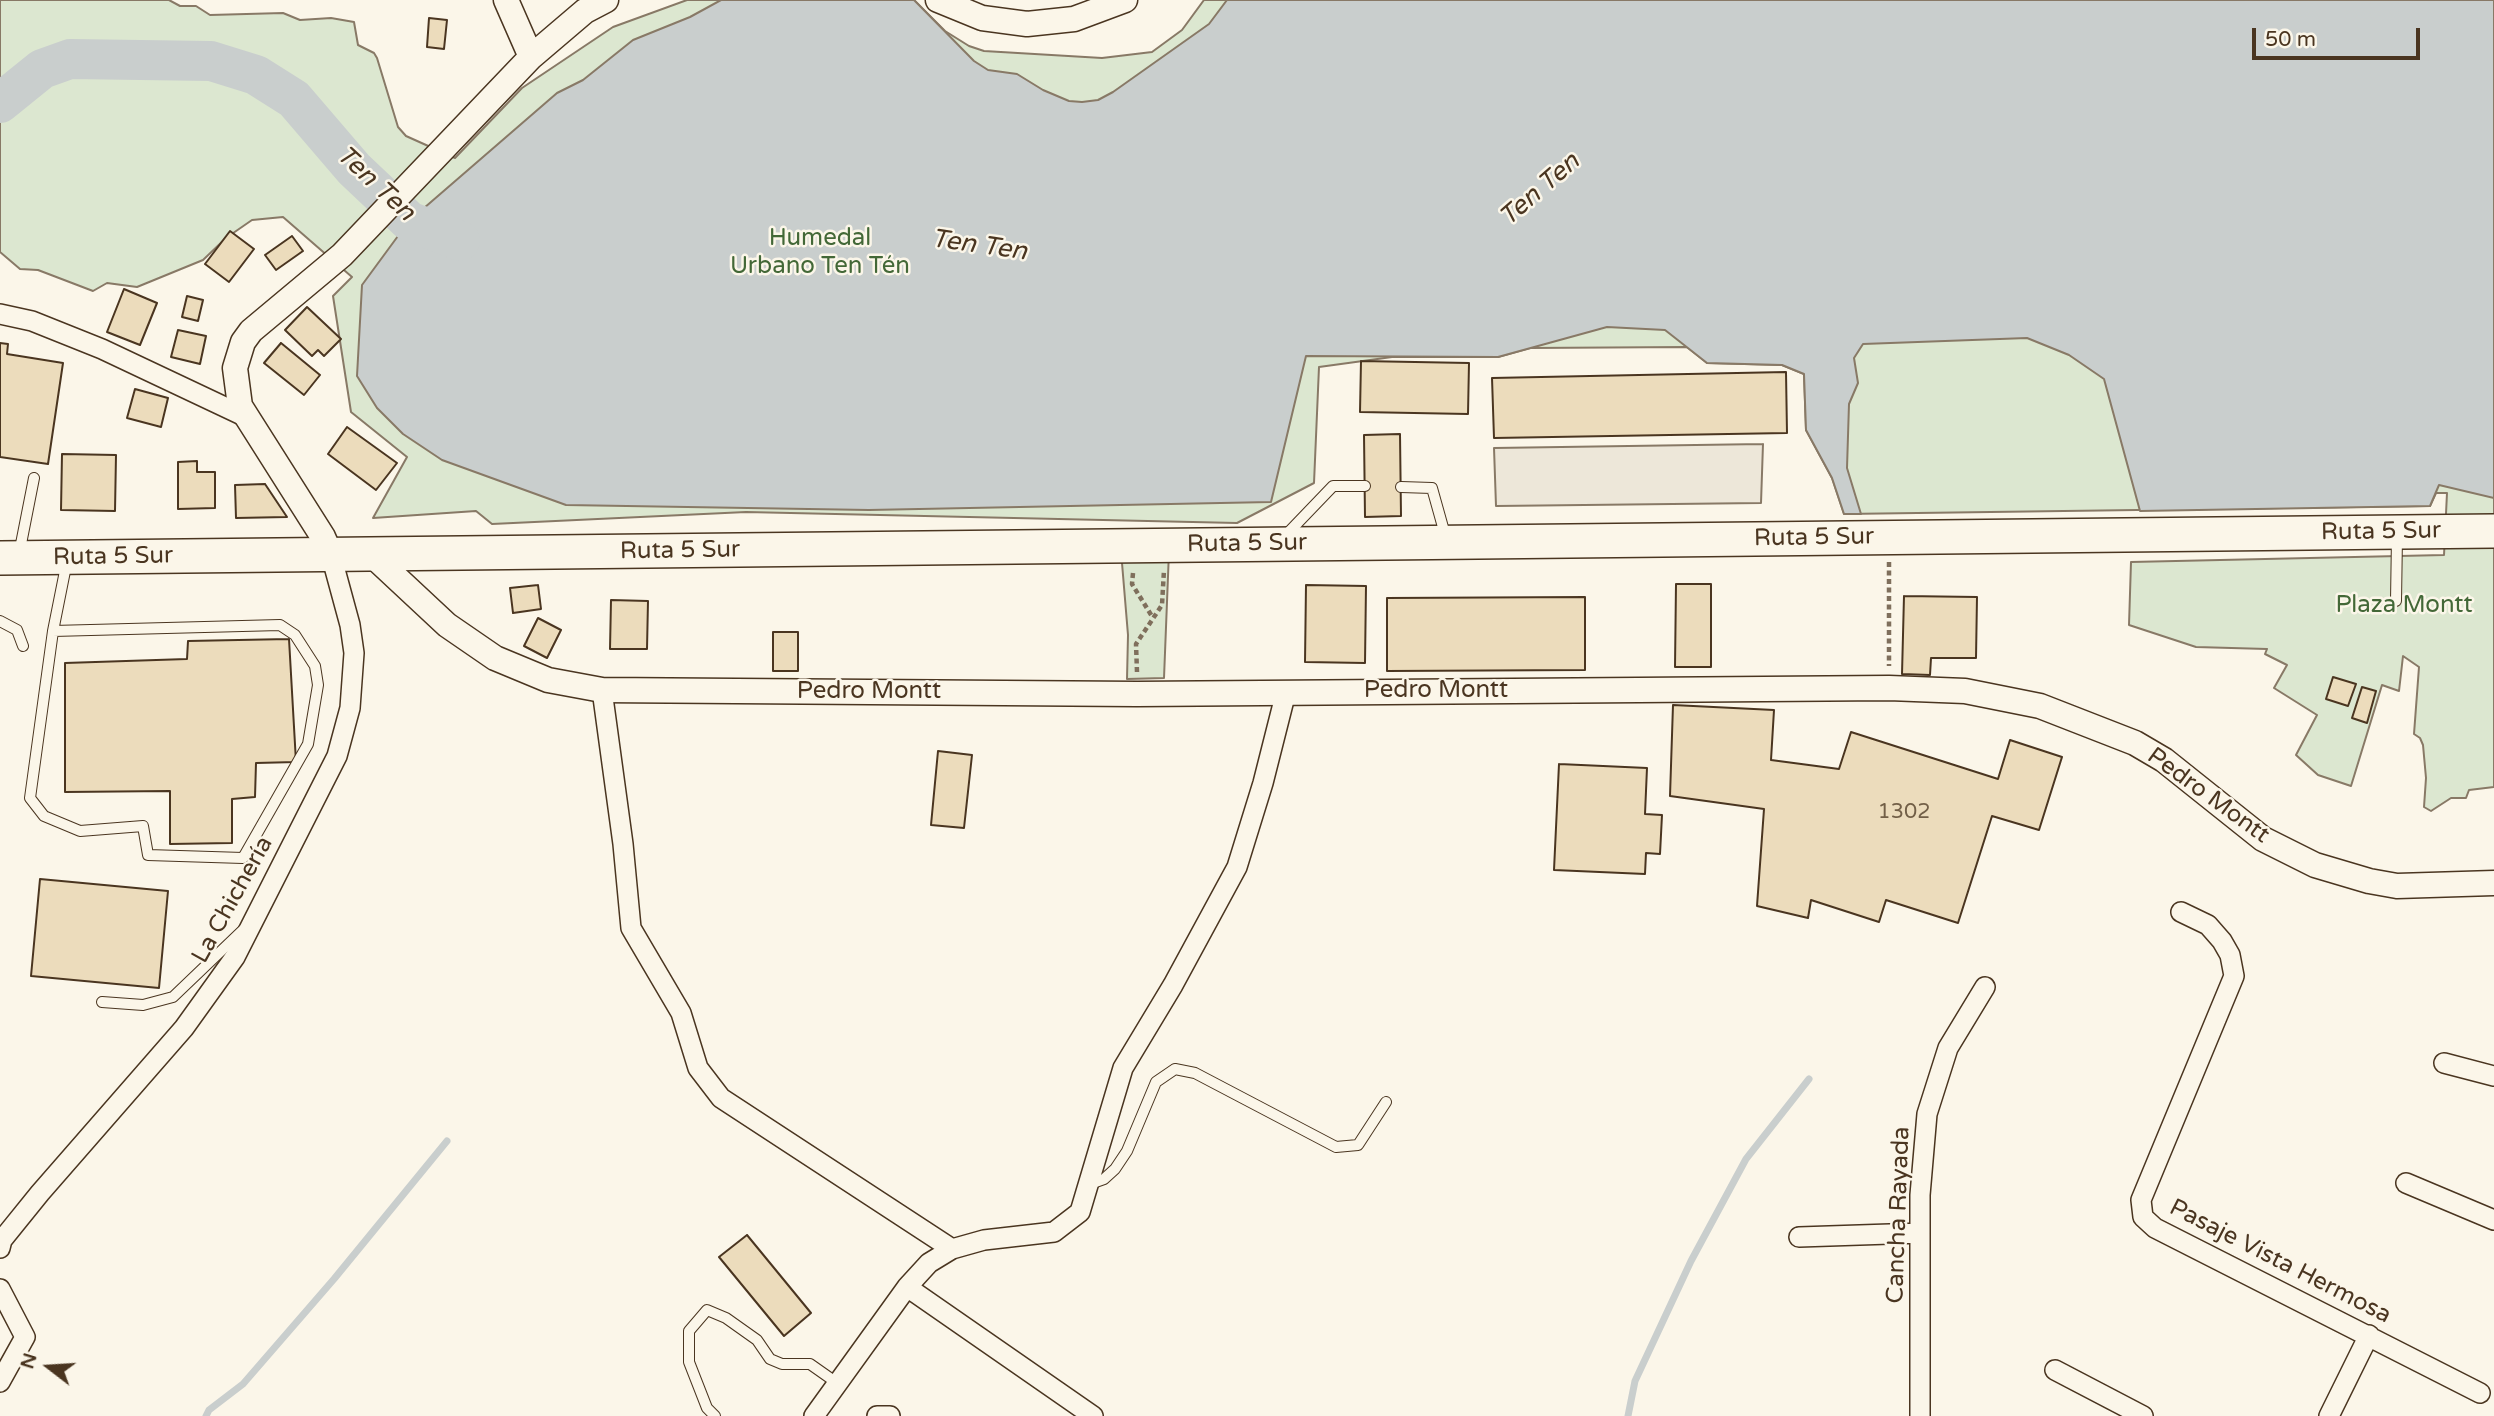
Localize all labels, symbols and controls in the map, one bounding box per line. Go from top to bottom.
scale bar [2256,14,2424,58]
text: 50 m [2265,27,2316,52]
water label: Ten Ten [329,140,421,228]
water label: Ten Ten [1493,147,1587,233]
water label: Ten Ten [929,224,1029,268]
park label: Humedal Urbano Ten Tén [730,225,910,281]
street label: Ruta 5 Sur [2321,517,2441,547]
street label: Ruta 5 Sur [1754,523,1874,553]
street label: Ruta 5 Sur [1187,529,1307,559]
street label: Ruta 5 Sur [620,536,740,566]
street label: Ruta 5 Sur [53,542,173,572]
park label: Plaza Montt [2335,592,2473,620]
street label: Pedro Montt [1364,677,1508,705]
street label: Pedro Montt [797,678,941,706]
street label: Pedro Montt [2141,742,2275,850]
house number: 1302 [1878,799,1930,825]
street label: La Chichería [186,832,280,968]
street label: Cancha Rayada [1882,1126,1916,1304]
street label: Pasaje Vista Hermosa [2164,1194,2396,1330]
north arrow [14,1332,84,1402]
text: N [16,1350,42,1371]

